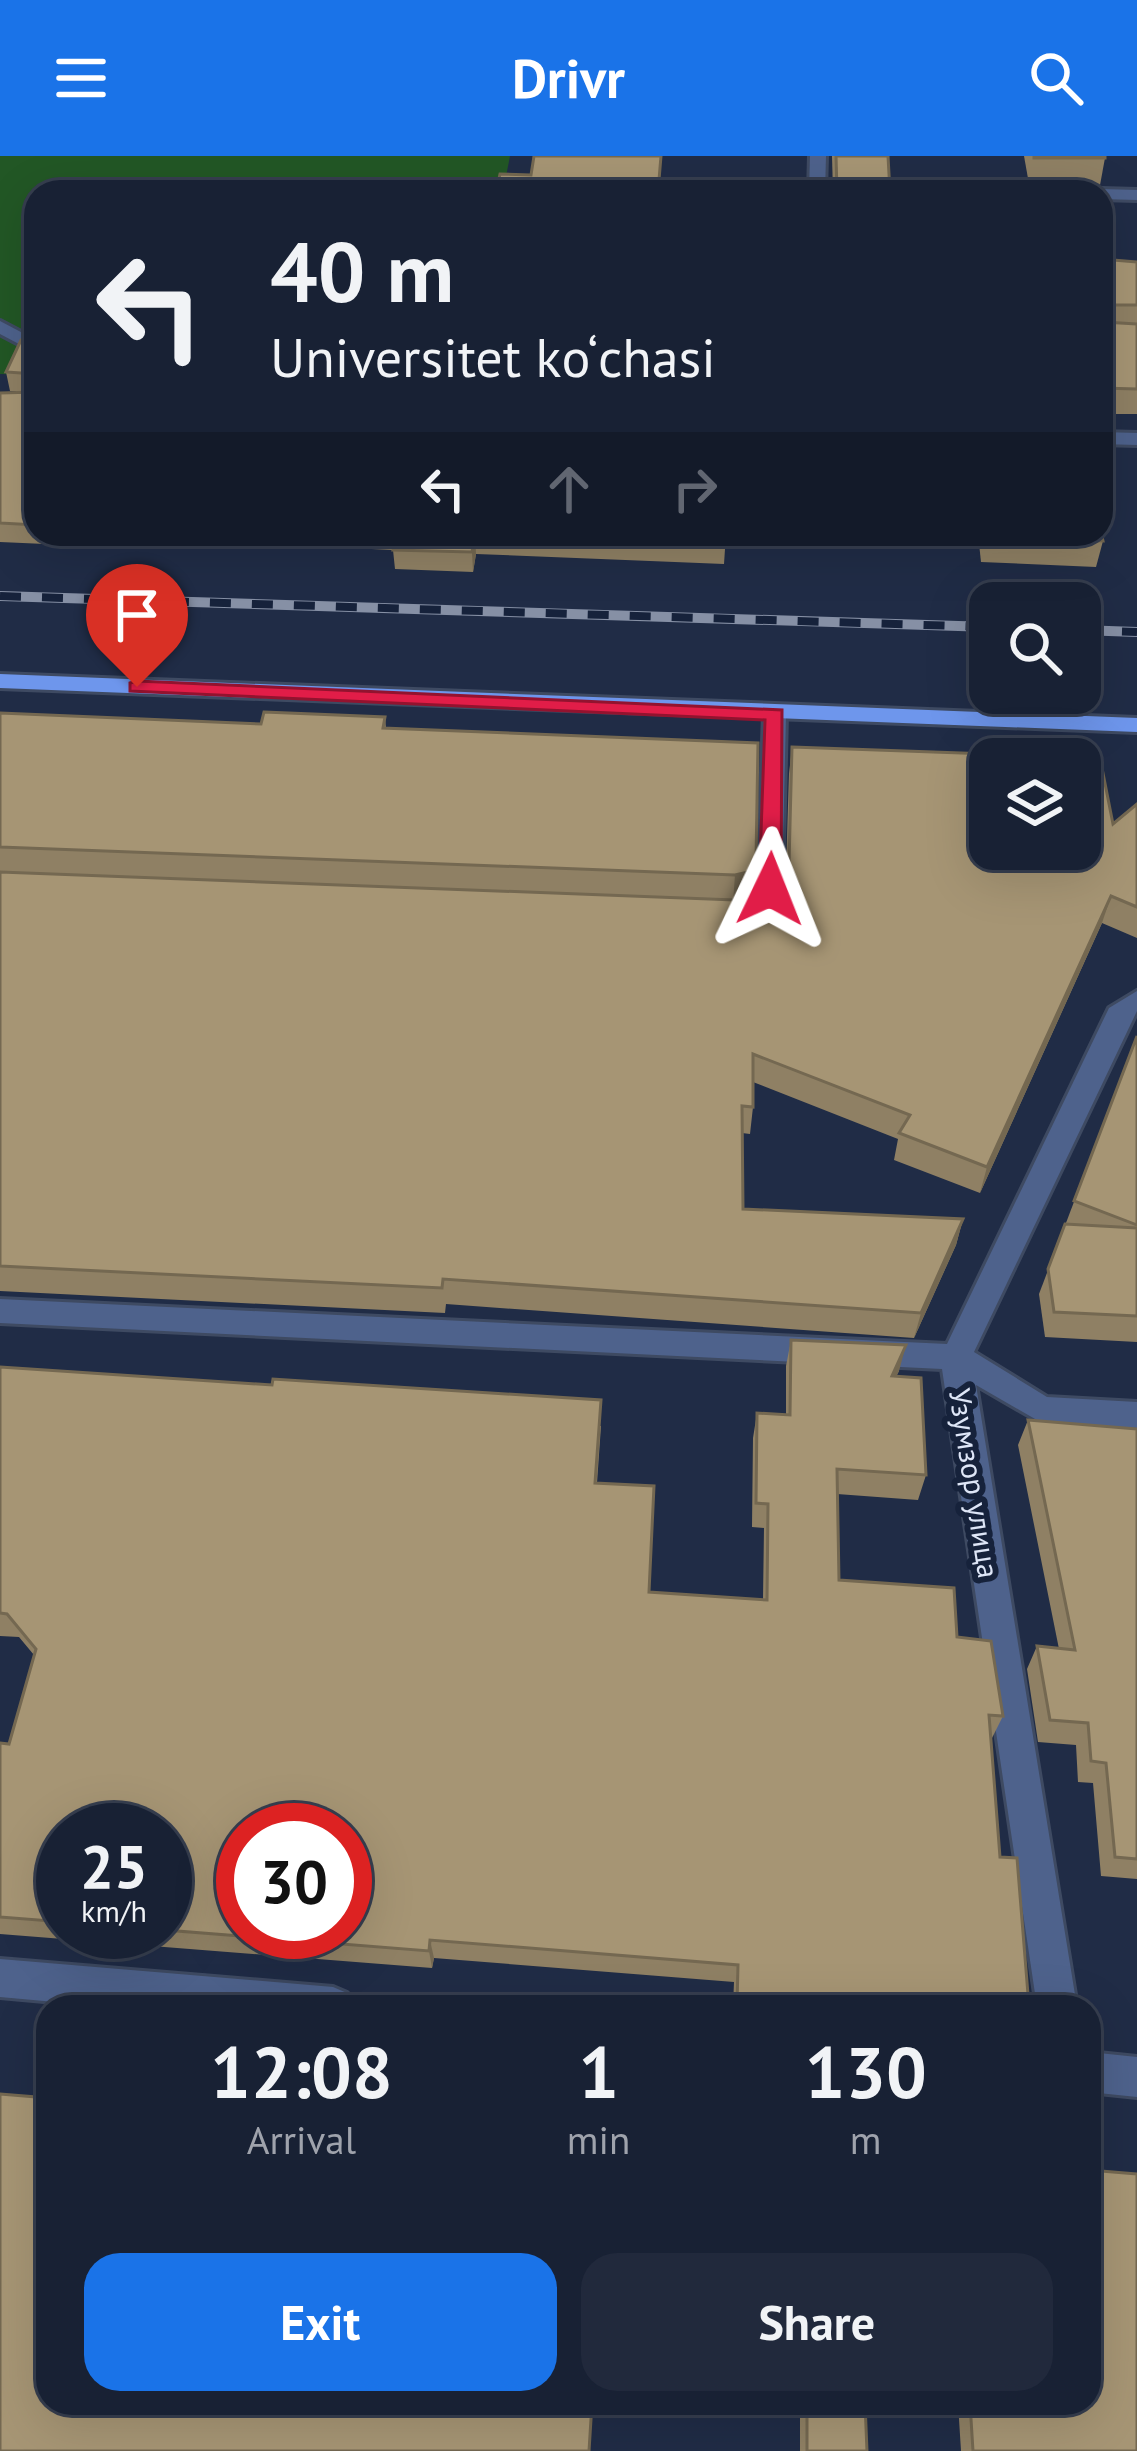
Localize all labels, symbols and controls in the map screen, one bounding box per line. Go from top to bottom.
text: Drivr [512,43,625,113]
icon: menu [48,45,114,111]
icon: search [1023,45,1089,111]
text: 40 m [270,216,454,325]
icon: left [72,228,228,384]
text: Universitet kо‘chasi [270,322,716,392]
icon: left [410,456,476,522]
icon: ahead [536,456,602,522]
icon: right [662,456,728,522]
pin [86,564,188,687]
icon: arrive [104,582,170,648]
map controls [969,582,1101,870]
button: search [969,582,1101,714]
button: layers [969,738,1101,870]
position arrow [707,826,833,952]
street label: Узумзор улица [941,1385,1009,1581]
speed limit sign: 30 [216,1803,372,1959]
text: 25 [80,1827,148,1905]
text: km/h [81,1891,147,1930]
text: 12:08 [210,2025,393,2118]
text: 1 [578,2025,619,2118]
text: 130 [804,2025,927,2118]
text: Arrival [247,2114,356,2165]
text: min [567,2114,630,2165]
text: m [850,2114,881,2165]
button: Exit [84,2253,557,2391]
button: Share [581,2253,1053,2391]

